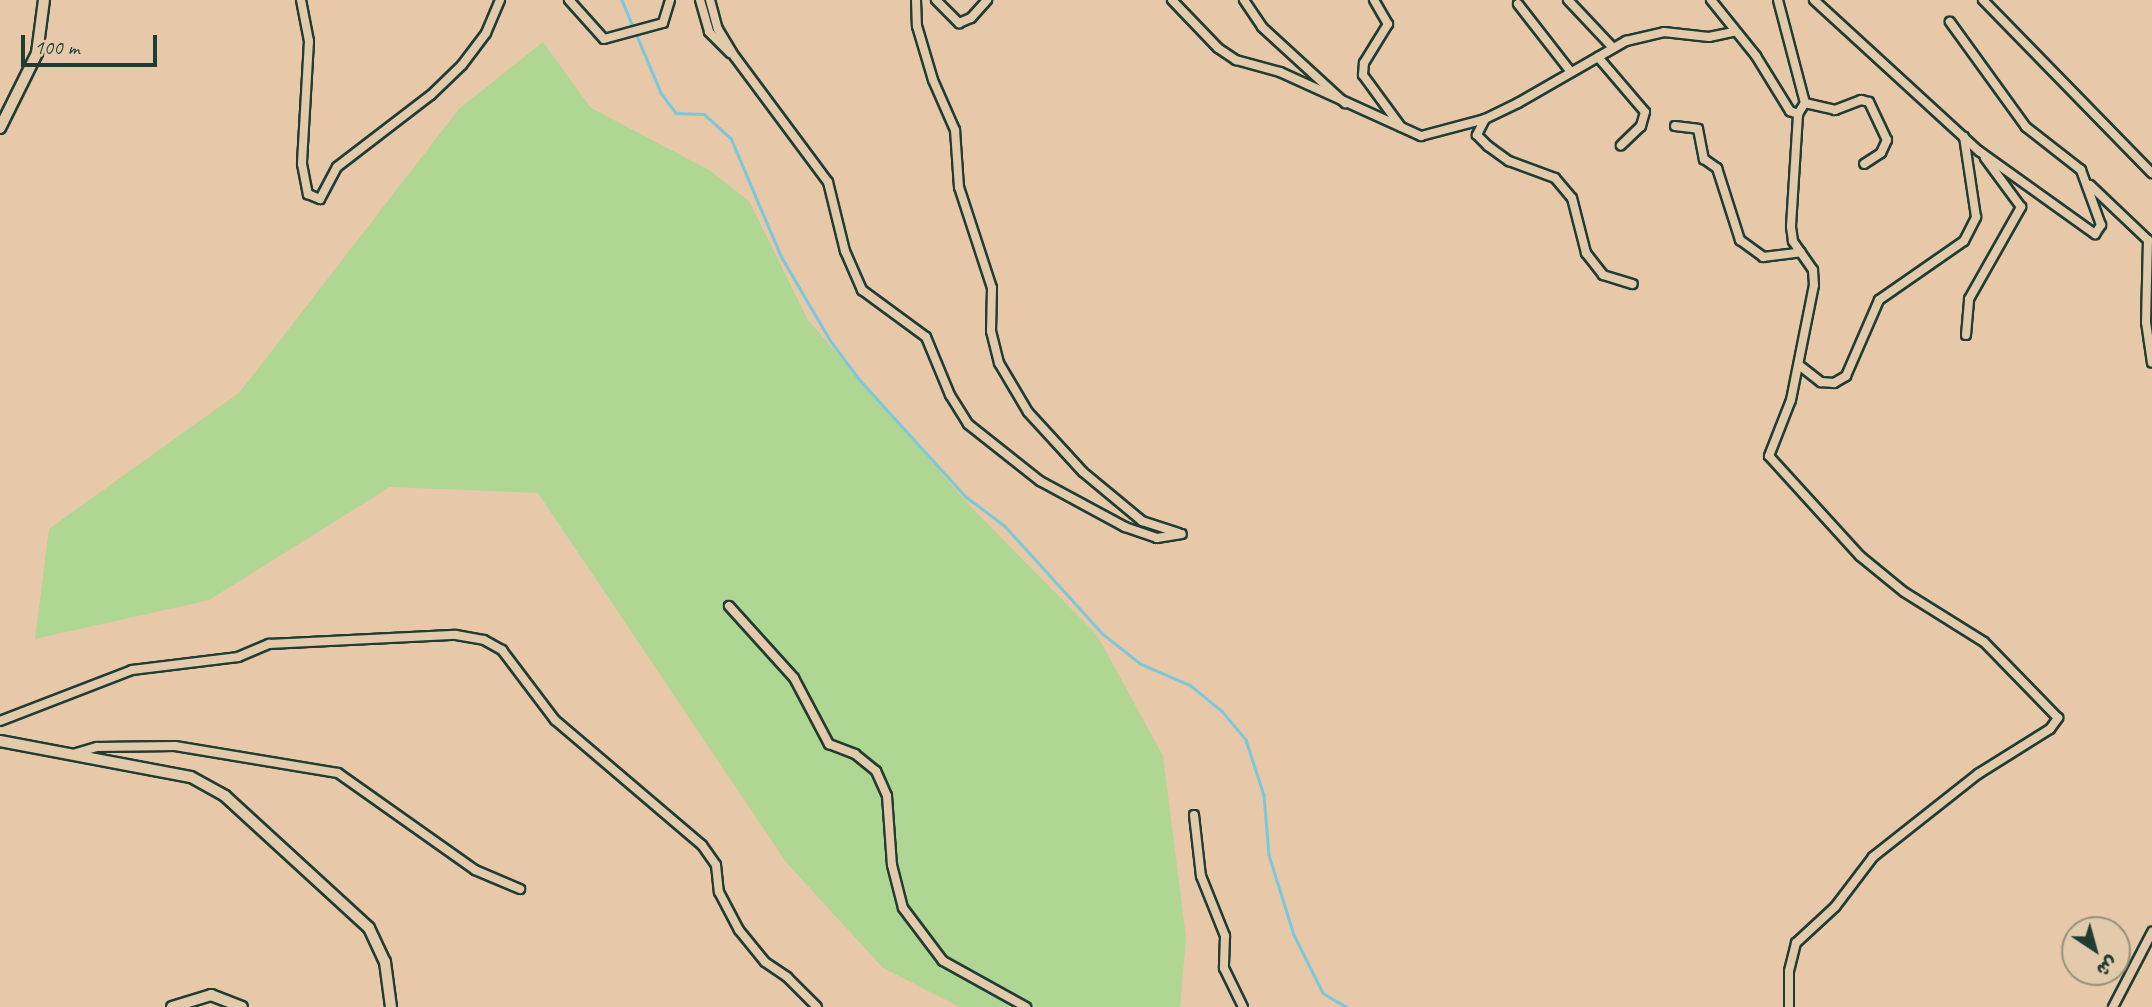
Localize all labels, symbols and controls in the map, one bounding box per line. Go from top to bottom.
scale bar [24,21,161,65]
text: 100 m [34,34,79,60]
north arrow [2061,916,2131,986]
text: ش [2092,951,2123,982]

